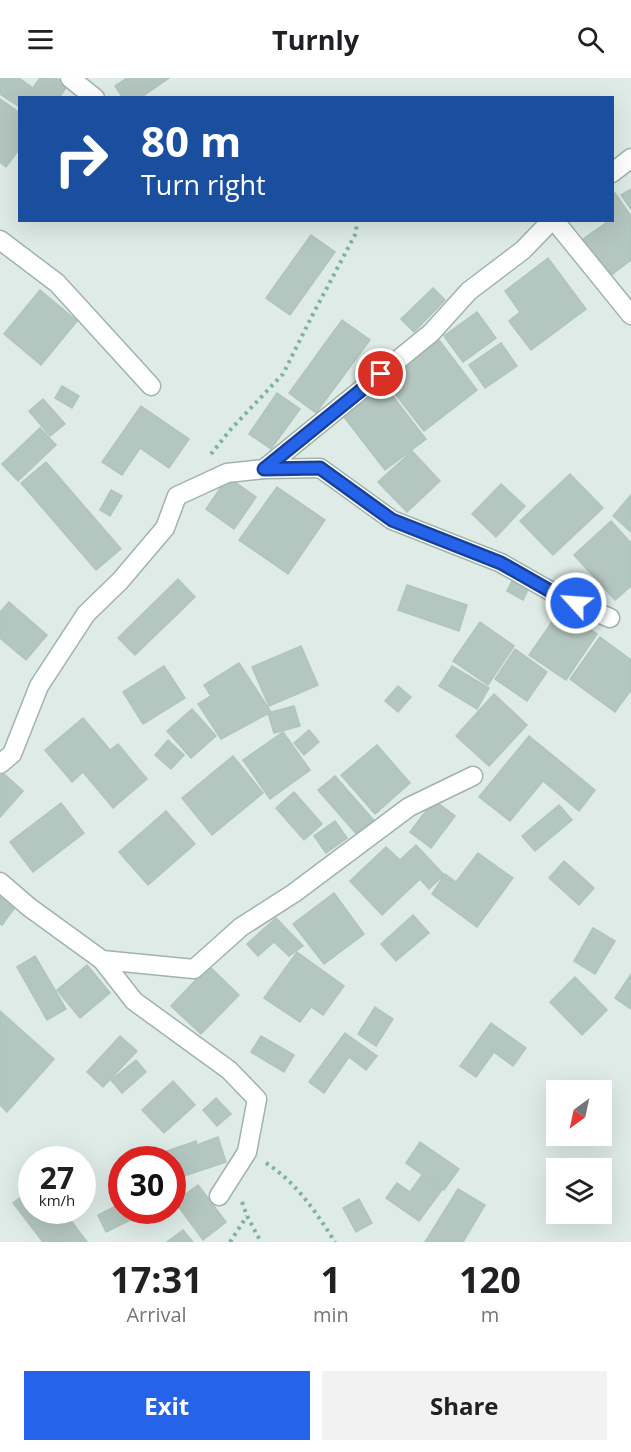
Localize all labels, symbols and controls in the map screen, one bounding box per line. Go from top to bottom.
text: Turnly [272,21,359,58]
icon: menu [24,23,57,56]
icon: search [574,23,607,56]
text: 80 m [141,112,241,169]
icon: right [42,120,120,198]
text: Turn right [141,166,266,203]
pin [355,348,406,399]
icon: arrive [364,357,397,390]
position arrow [544,571,608,635]
north arrow [546,1080,612,1146]
map controls [546,1080,612,1224]
speed limit sign: 30 [108,1146,186,1224]
text: 27 [40,1157,74,1198]
button: layers [546,1158,612,1224]
text: km/h [39,1190,75,1210]
text: 17:31 [110,1255,203,1304]
text: 1 [321,1255,341,1304]
text: 120 [459,1255,521,1304]
text: Arrival [126,1301,187,1328]
text: min [313,1301,349,1328]
text: m [481,1301,499,1328]
button: Exit [24,1371,310,1440]
button: Share [322,1371,607,1440]

